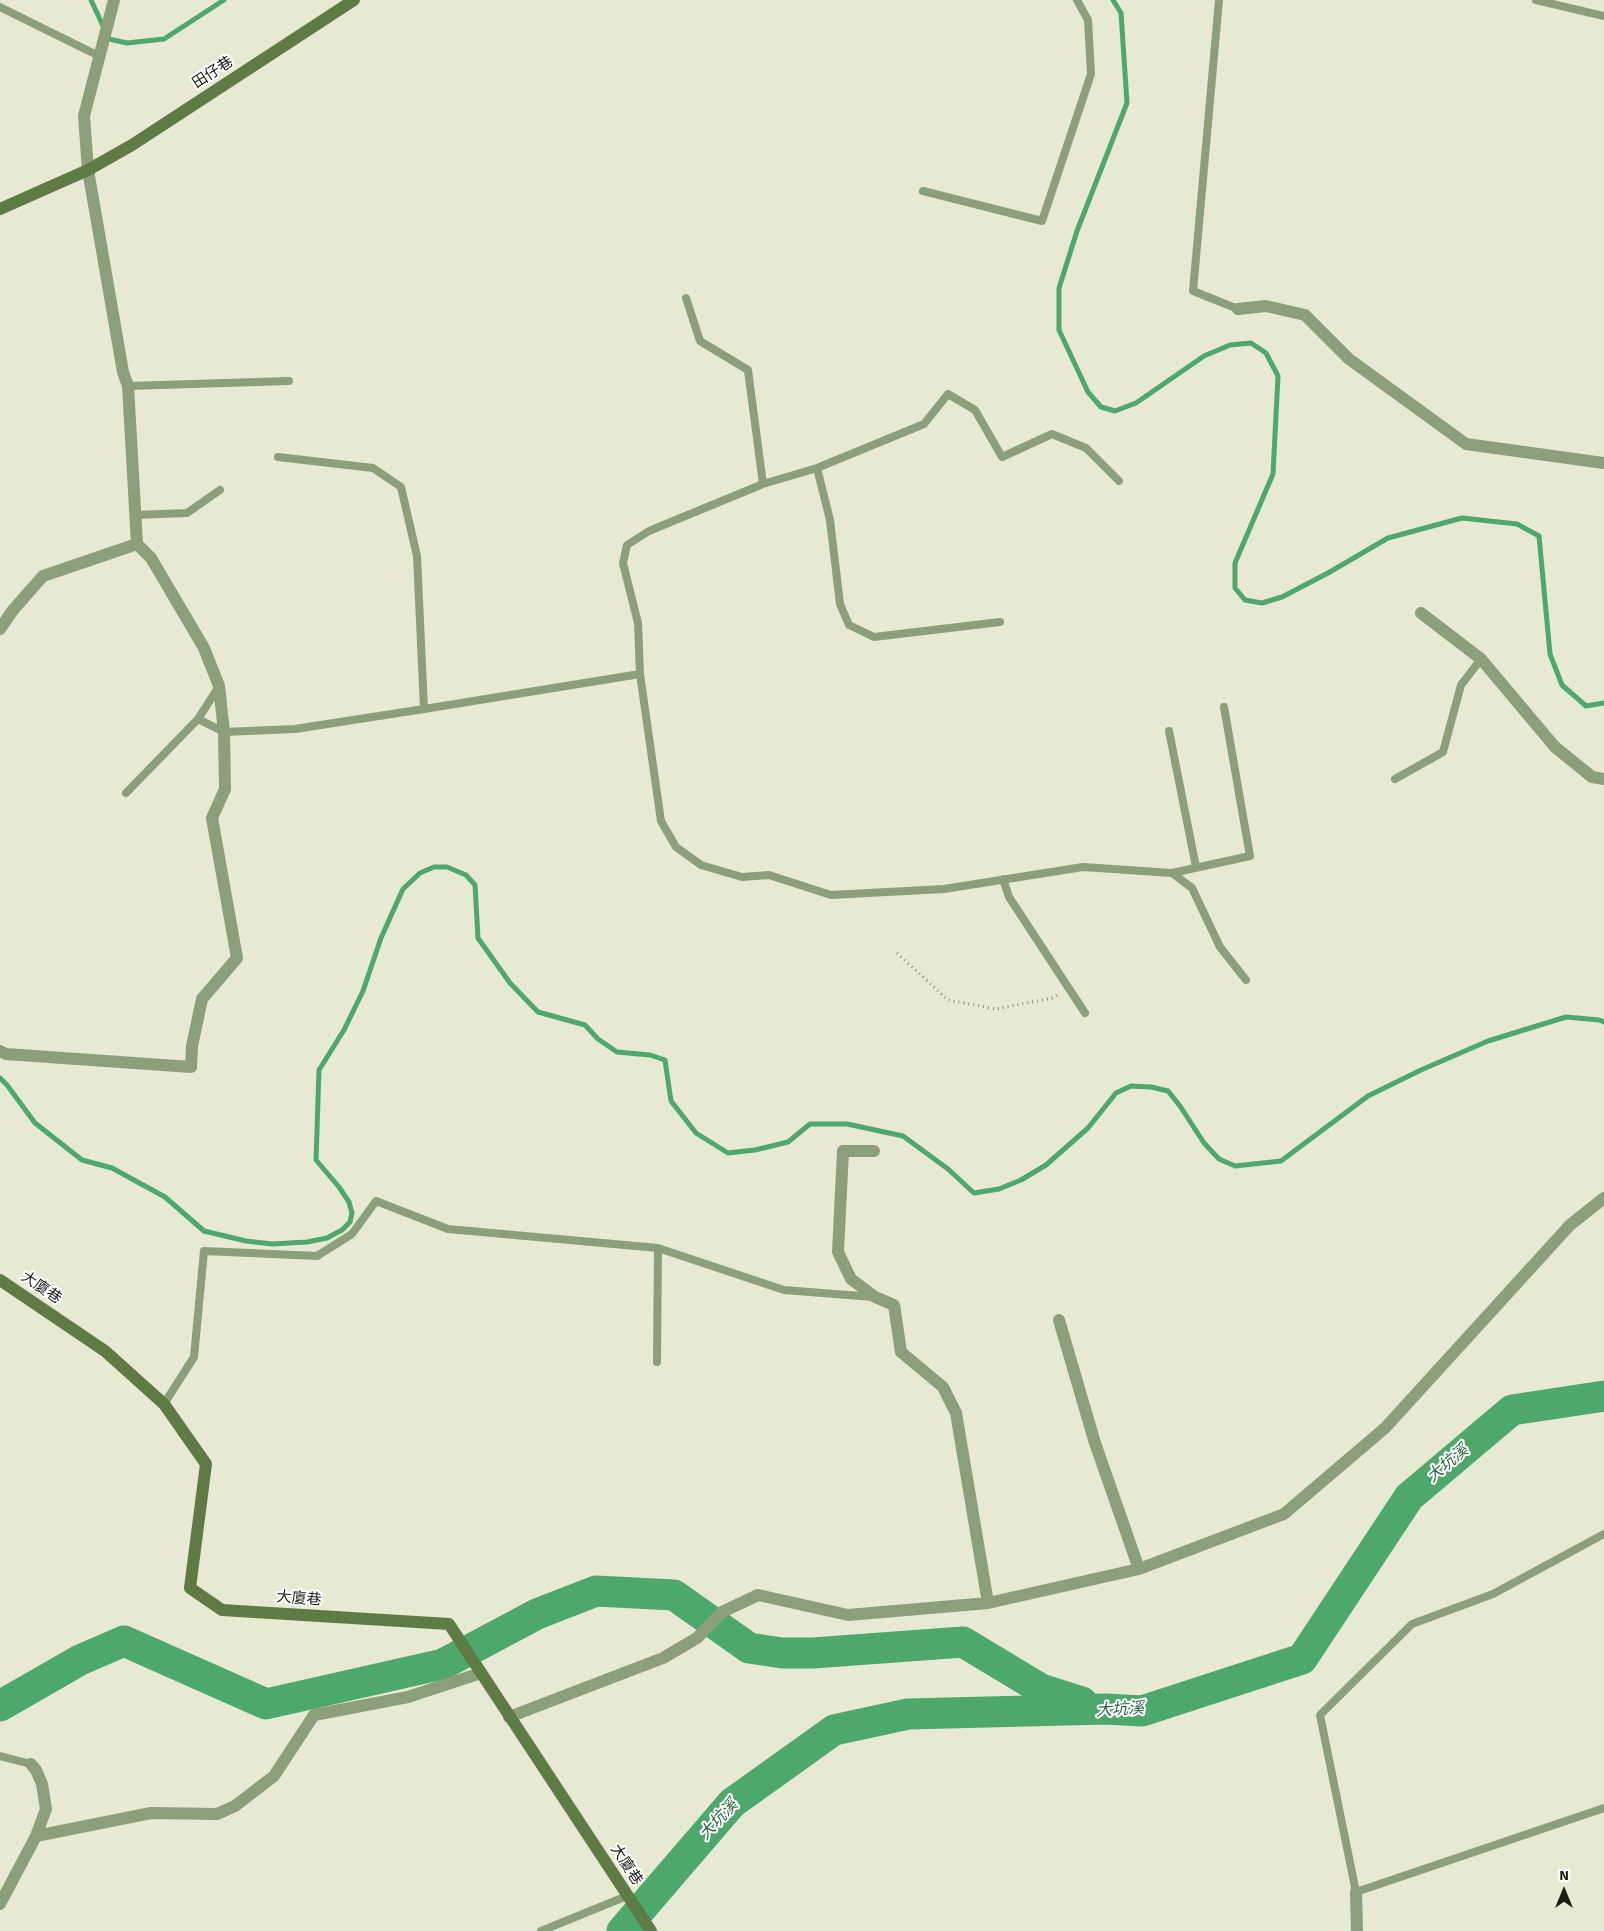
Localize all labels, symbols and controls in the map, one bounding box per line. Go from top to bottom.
street label: 田仔巷 [189,53,237,93]
street label: 大廈巷 [17,1268,65,1308]
water label: 大坑溪 [1423,1441,1473,1487]
street label: 大廈巷 [276,1588,322,1610]
water label: 大坑溪 [1096,1699,1144,1721]
water label: 大坑溪 [696,1796,742,1844]
street label: 大廈巷 [606,1841,646,1889]
north arrow [1539,1866,1589,1916]
text: N [1559,1867,1569,1884]

